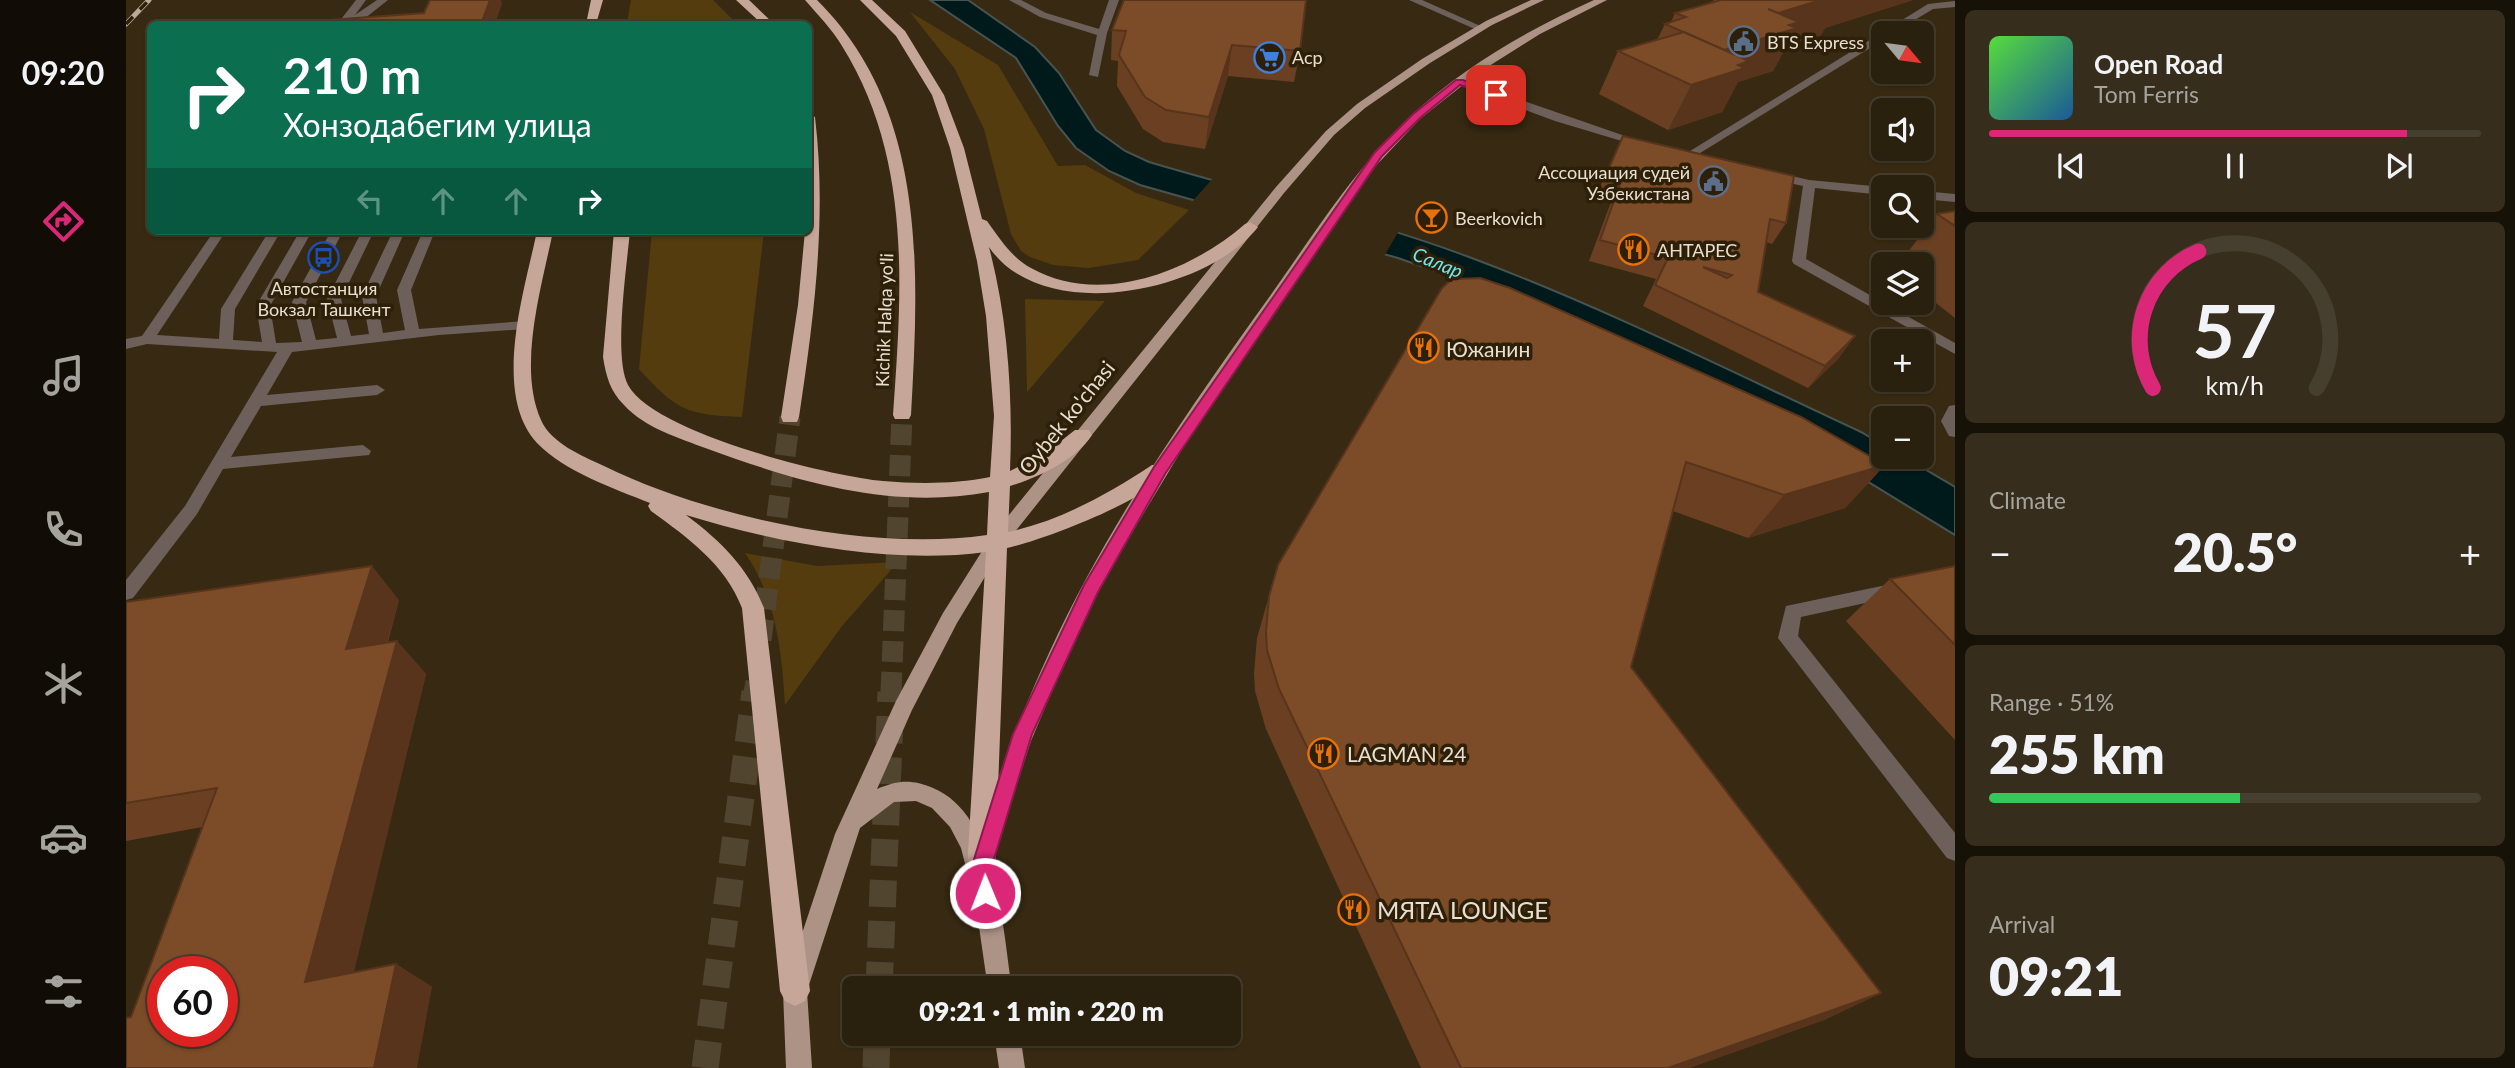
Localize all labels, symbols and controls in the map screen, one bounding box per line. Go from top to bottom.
north arrow [1871,21,1934,84]
map controls [1871,21,1934,469]
public building icon: BTS Express [1727,25,1761,59]
place label: BTS Express [1767,31,1864,53]
supermarket icon: Аср [1252,40,1286,74]
text: 210 m [283,46,421,104]
place label: Аср [1292,46,1323,68]
text: Open Road [2094,48,2223,80]
icon: right [168,49,259,140]
text: 09:20 [22,53,104,92]
pin [1466,65,1526,125]
icon: arrive [1477,76,1515,114]
text: Tom Ferris [2094,80,2199,108]
button: sound [1871,98,1934,161]
text: Хонзодабегим улица [283,105,592,144]
icon: previous [2052,147,2090,185]
icon: pause [2216,147,2254,185]
icon: next [2380,147,2418,185]
place label: Ассоциация судей Узбекистана [1538,161,1690,204]
public building icon: Ассоциация судей Узбекистана [1696,165,1730,199]
button: search [1871,175,1934,238]
icon: left [351,182,389,220]
icon: ahead [424,182,462,220]
icon: ahead [497,182,535,220]
icon: right [570,182,608,220]
icon: directions [39,197,88,246]
bar icon: Beerkovich [1415,201,1449,235]
place label: Beerkovich [1455,207,1543,229]
restaurant icon: АНТАРЕС [1617,233,1651,267]
place label: АНТАРЕС [1657,239,1737,261]
bus stop icon: Автостанция Вокзал Ташкент [307,240,341,274]
water label: Салар [1410,242,1466,282]
button: layers [1871,252,1934,315]
street label: Kichik Halqa yo'li [871,253,897,387]
place label: Автостанция Вокзал Ташкент [257,277,391,320]
text: 57 [2193,287,2277,375]
button: + [1871,329,1934,392]
restaurant icon: Южанин [1406,331,1440,365]
place label: Южанин [1446,336,1530,361]
icon: music [39,351,88,400]
street label: Oybek ko'chasi [1013,355,1119,479]
text: km/h [2206,370,2264,400]
button: − [1871,406,1934,469]
text: Climate [1989,486,2066,514]
icon: phone [39,505,88,554]
text: 20.5° [2173,521,2297,583]
text: − [1989,530,2011,576]
text: + [2459,530,2481,576]
icon: climate [39,659,88,708]
text: Range · 51% [1989,688,2114,716]
text: 255 km [1989,723,2165,785]
restaurant icon: LAGMAN 24 [1307,736,1341,770]
place label: LAGMAN 24 [1347,741,1466,766]
icon: car [39,813,88,862]
position arrow [948,856,1022,930]
restaurant icon: МЯТА LOUNGE [1337,892,1371,926]
place label: МЯТА LOUNGE [1377,895,1548,924]
text: Arrival [1989,910,2055,938]
text: 09:21 [1989,945,2123,1007]
speed limit sign: 60 [147,956,238,1047]
icon: filters [39,967,88,1016]
text: 09:21 · 1 min · 220 m [919,995,1164,1027]

